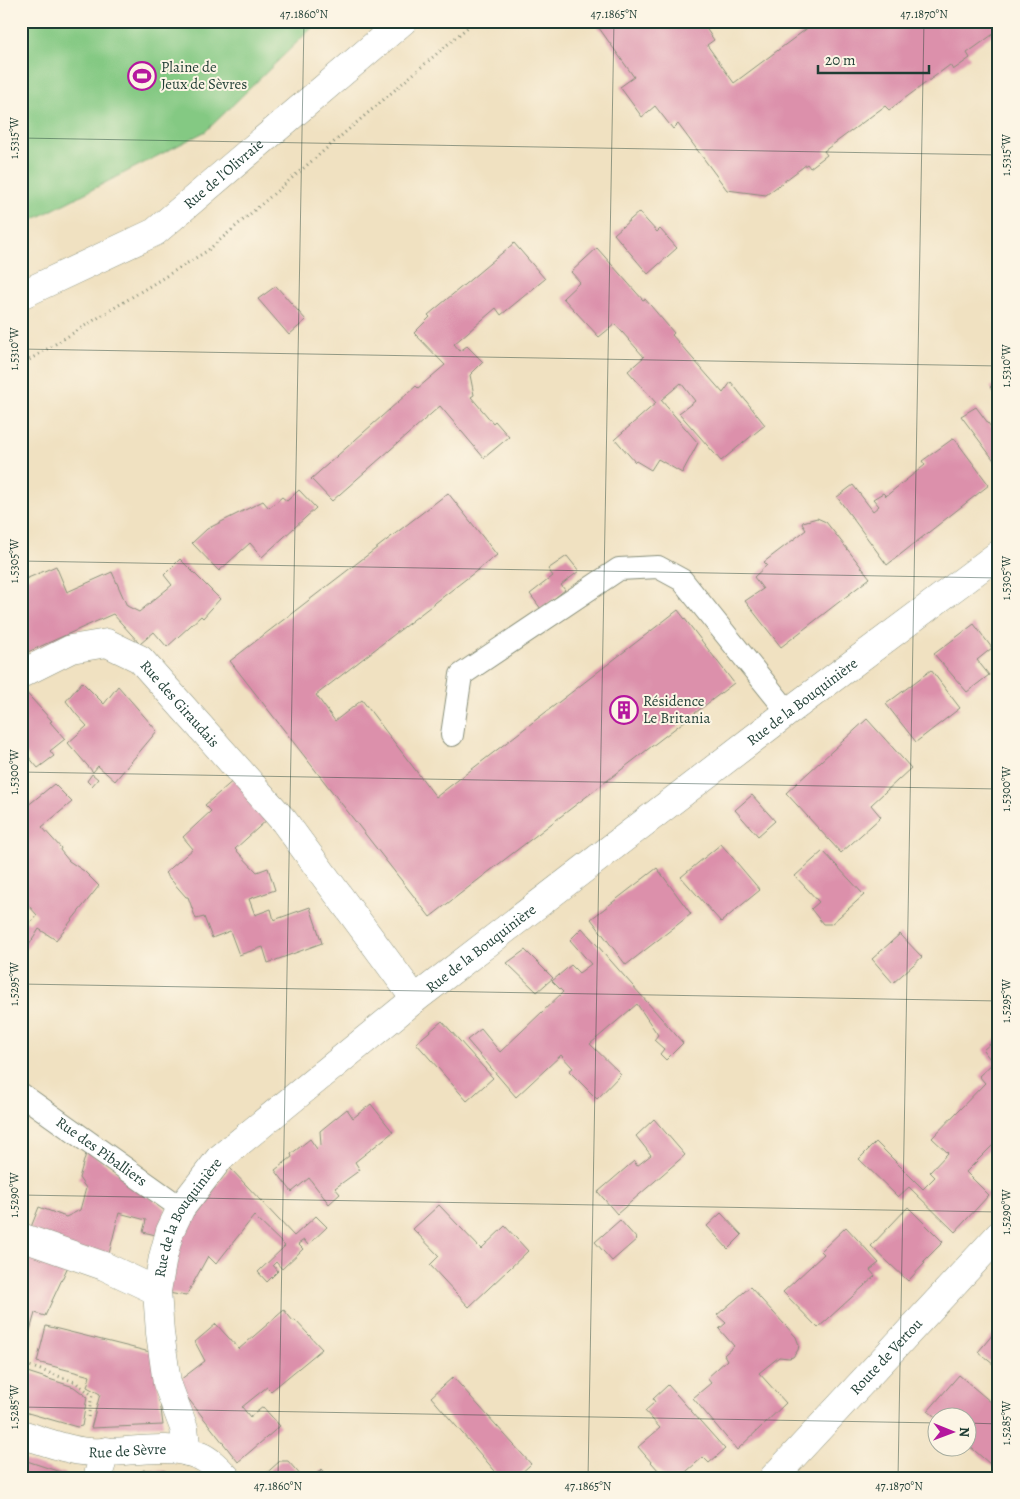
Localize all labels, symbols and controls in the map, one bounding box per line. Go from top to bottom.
text: 47.1860°N [280,6,328,22]
text: 47.1865°N [590,6,638,22]
text: 47.1870°N [900,6,948,22]
scale bar [818,42,929,74]
text: 20 m [825,50,856,70]
place label: Plaine de Jeux de Sèvres [161,57,247,94]
sports icon: Plaine de Jeux de Sèvres [127,61,157,91]
text: 1.5315°W [6,116,22,159]
text: 1.5315°W [998,133,1014,176]
street label: Rue de l'Olivraie [179,134,268,213]
text: 1.5310°W [6,327,22,371]
text: 1.5310°W [998,344,1014,388]
text: 1.5305°W [6,538,22,583]
text: 1.5305°W [998,555,1014,600]
street label: Rue de la Bouquinière [743,653,862,750]
street label: Rue des Giraudais [136,656,224,752]
place label: Résidence Le Britania [643,691,710,728]
building icon: Résidence Le Britania [609,695,639,725]
text: 1.5300°W [6,748,22,795]
text: 1.5300°W [998,765,1014,812]
street label: Rue de la Bouquinière [422,899,540,997]
text: 1.5295°W [6,961,22,1006]
text: 1.5295°W [998,978,1014,1023]
street label: Rue des Piballiers [52,1112,151,1191]
street label: Rue de la Bouquinière [150,1153,227,1279]
text: 1.5290°W [6,1172,22,1218]
text: 1.5290°W [998,1189,1014,1235]
street label: Route de Vertou [845,1313,927,1399]
text: 1.5285°W [6,1384,22,1429]
text: 1.5285°W [998,1400,1014,1445]
north arrow [928,1406,978,1456]
text: N [955,1427,974,1437]
street label: Rue de Sèvre [88,1439,167,1462]
text: 47.1860°N [254,1478,302,1494]
text: 47.1865°N [564,1478,612,1494]
text: 47.1870°N [875,1478,923,1494]

